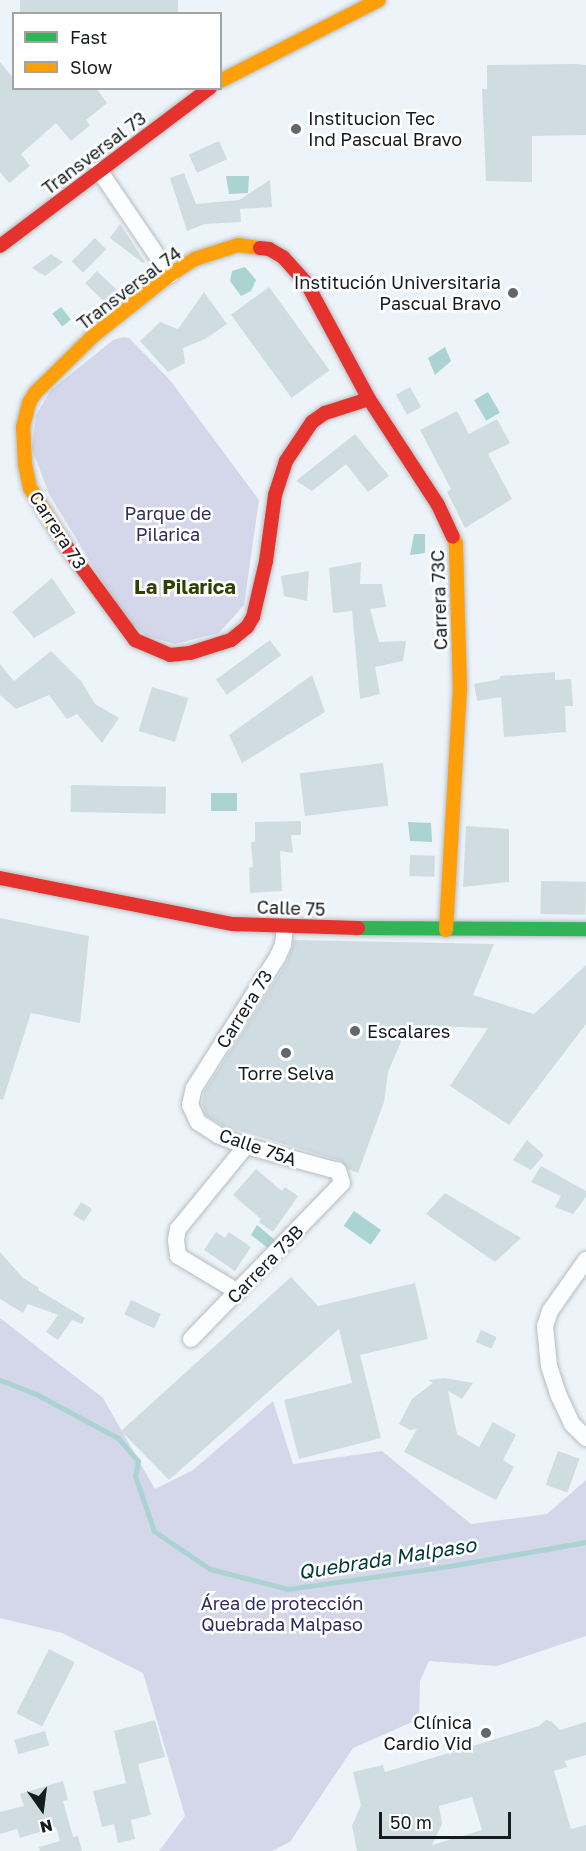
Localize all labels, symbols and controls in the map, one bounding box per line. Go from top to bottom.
legend [12,12,222,90]
text: Fast [70,26,107,48]
text: Slow [70,56,112,78]
street label: Transversal 73 [38,107,150,199]
place label: Institucion Tec Ind Pascual Bravo [308,108,462,150]
marker: Institucion Tec Ind Pascual Bravo [289,122,303,136]
street label: Transversal 74 [73,242,185,334]
place label: Institución Universitaria Pascual Bravo [294,272,501,314]
marker: Institución Universitaria Pascual Bravo [506,286,520,300]
street label: Carrera 73 [25,487,91,573]
park label: Parque de Pilarica [124,503,212,546]
street label: Carrera 73C [426,549,452,651]
district label: La Pilarica [134,574,236,598]
street label: Calle 75 [256,896,326,920]
street label: Carrera 73 [211,966,277,1052]
place label: Escalares [367,1020,450,1042]
marker: Escalares [348,1024,362,1038]
marker: Torre Selva [279,1046,293,1060]
place label: Torre Selva [238,1062,334,1084]
street label: Calle 75A [216,1124,300,1170]
street label: Carrera 73B [222,1220,308,1308]
water label: Quebrada Malpaso [297,1532,477,1584]
park label: Área de protección Quebrada Malpaso [201,1593,363,1636]
place label: Clínica Cardio Vid [384,1712,472,1754]
marker: Clínica Cardio Vid [477,1724,495,1742]
north arrow [12,1779,72,1839]
scale bar [382,1800,514,1838]
text: 50 m [390,1811,432,1833]
text: N [38,1815,55,1838]

